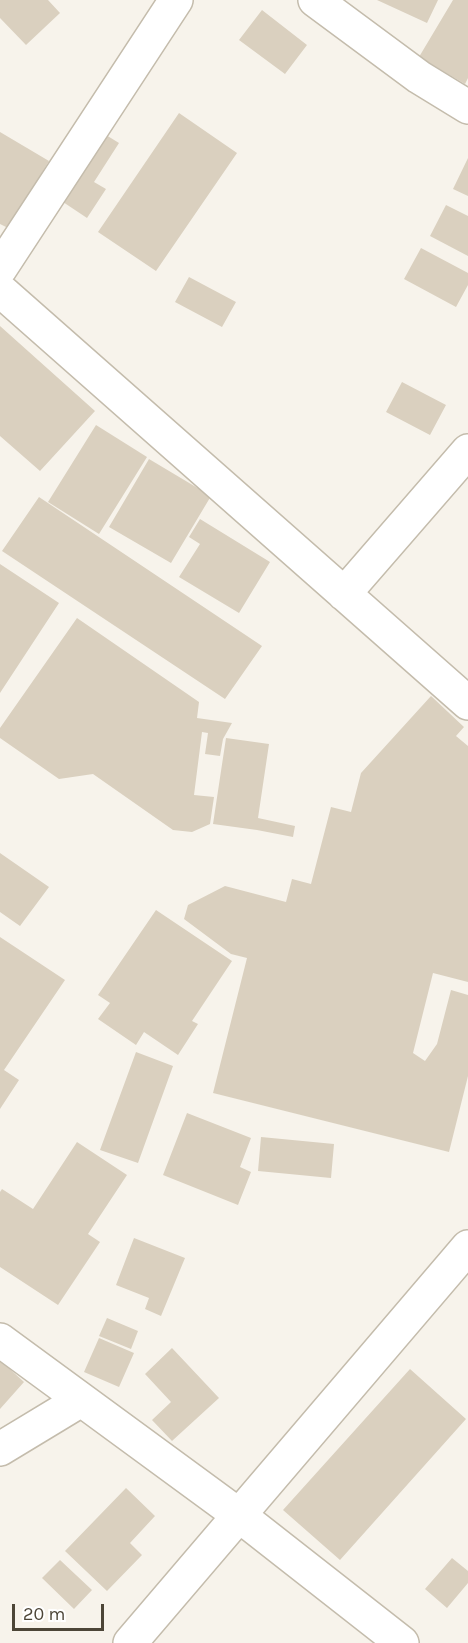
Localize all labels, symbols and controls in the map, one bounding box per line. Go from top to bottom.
scale bar [15,1592,106,1630]
text: 20 m [23,1603,65,1625]

